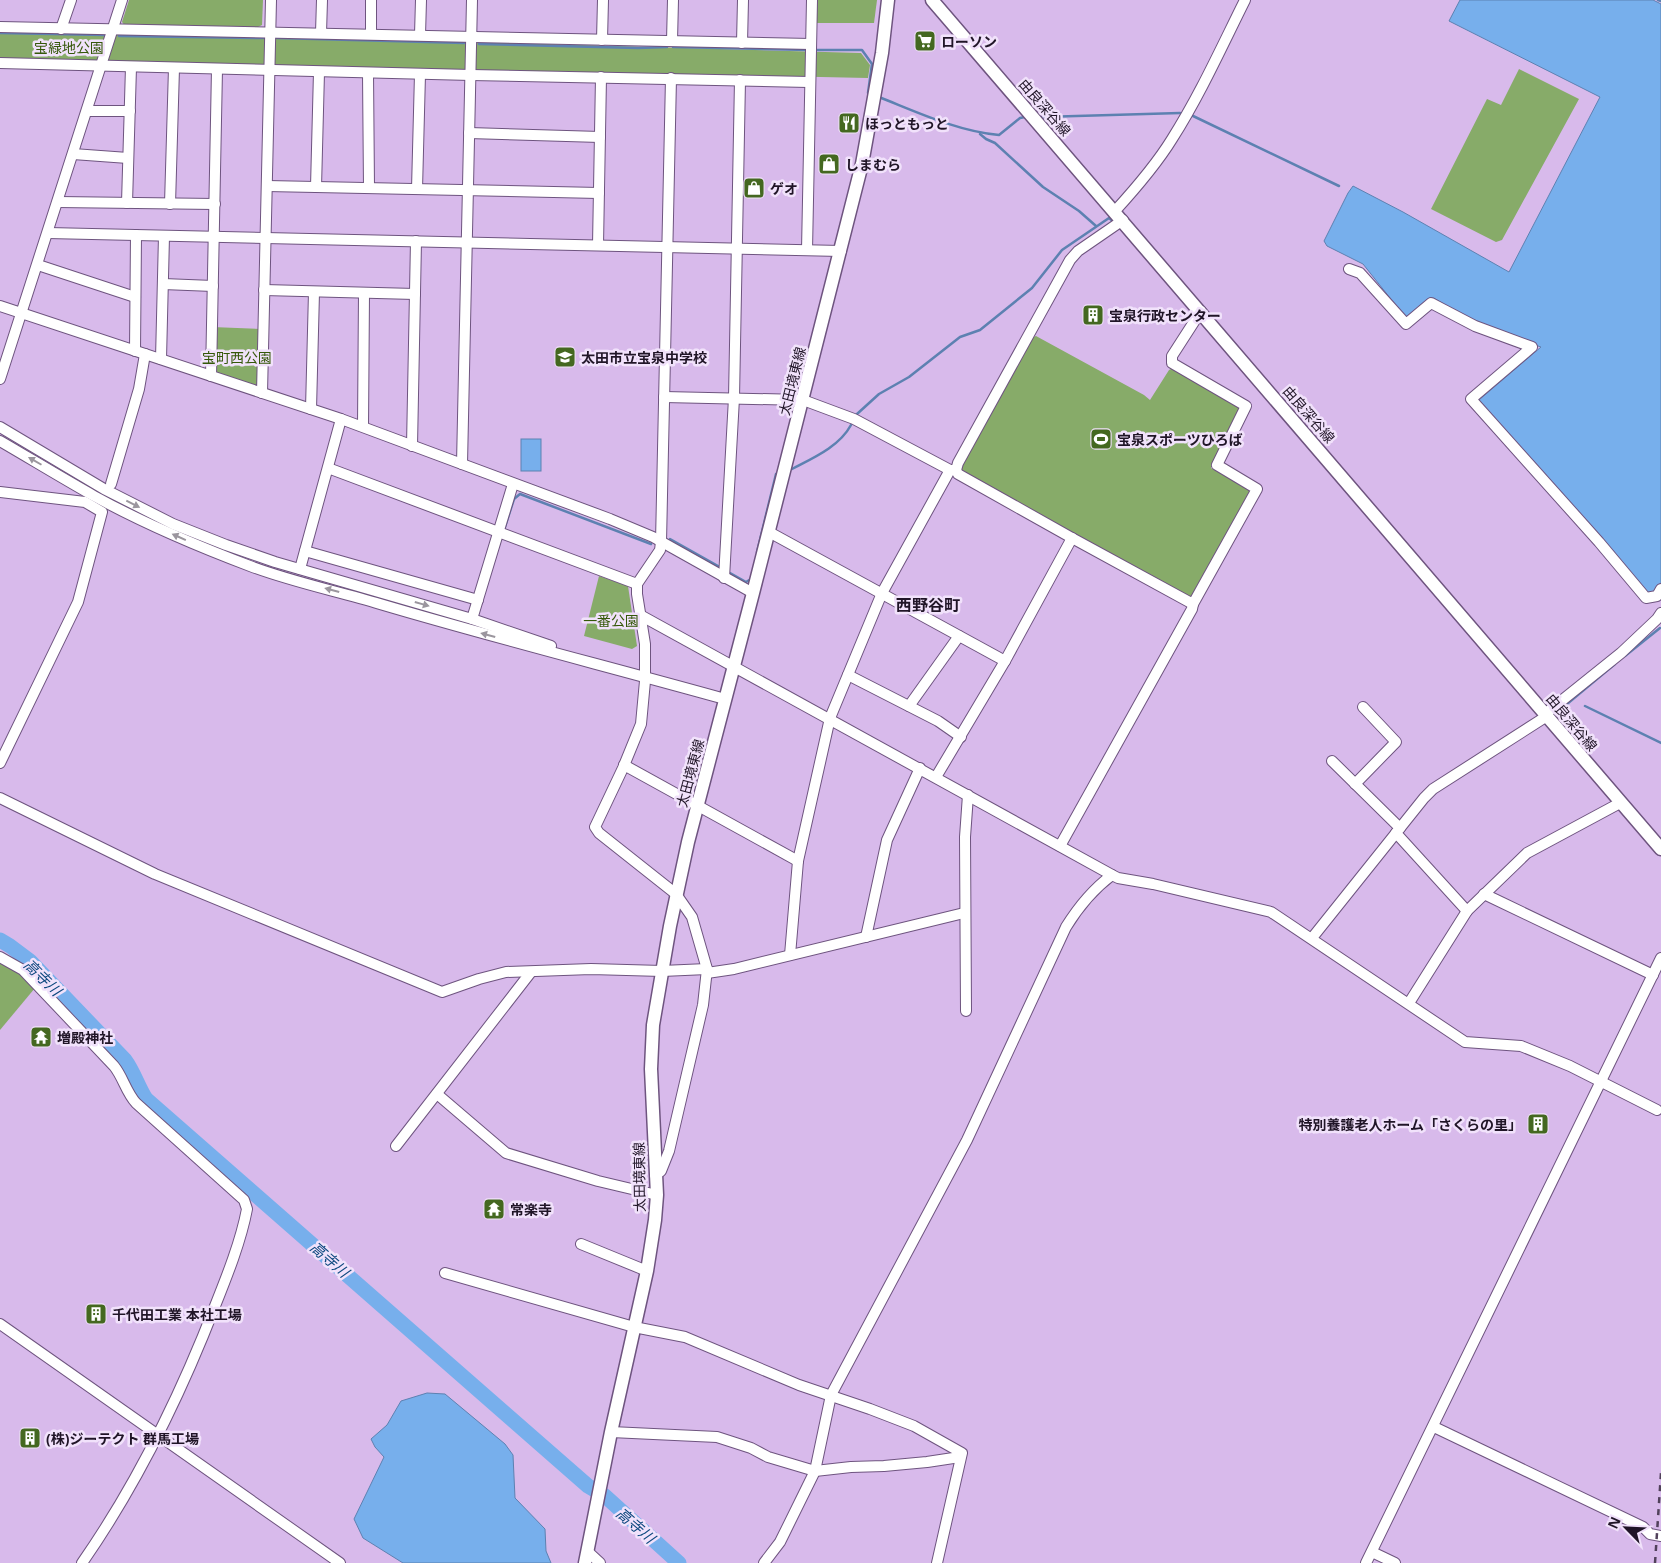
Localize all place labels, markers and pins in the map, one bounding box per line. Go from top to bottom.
supermarket icon: ローソン [913,29,937,53]
place label: ローソン [941,32,997,51]
restaurant icon: ほっともっと [837,111,861,135]
place label: ほっともっと [865,114,949,133]
shop icon: しまむら [817,152,841,176]
place label: しまむら [845,155,901,174]
shop icon: ゲオ [742,176,766,200]
place label: ゲオ [770,179,798,198]
building icon: 宝泉行政センター [1081,303,1105,327]
place label: 宝泉行政センター [1109,306,1221,325]
school or university icon: 太田市立宝泉中学校 [553,345,577,369]
place label: 太田市立宝泉中学校 [581,348,707,367]
sports icon: 宝泉スポーツひろば [1089,427,1113,451]
place label: 宝泉スポーツひろば [1117,430,1243,449]
temple icon: 増殿神社 [29,1025,53,1049]
place label: 増殿神社 [57,1028,113,1047]
building icon: 特別養護老人ホーム「さくらの里」 [1526,1112,1550,1136]
place label: 特別養護老人ホーム「さくらの里」 [1298,1115,1522,1134]
temple icon: 常楽寺 [482,1197,506,1221]
place label: 常楽寺 [510,1200,552,1219]
building icon: 千代田工業 本社工場 [84,1302,108,1326]
place label: 千代田工業 本社工場 [112,1305,242,1324]
building icon: (株)ジーテクト 群馬工場 [18,1426,42,1450]
place label: (株)ジーテクト 群馬工場 [46,1429,199,1448]

